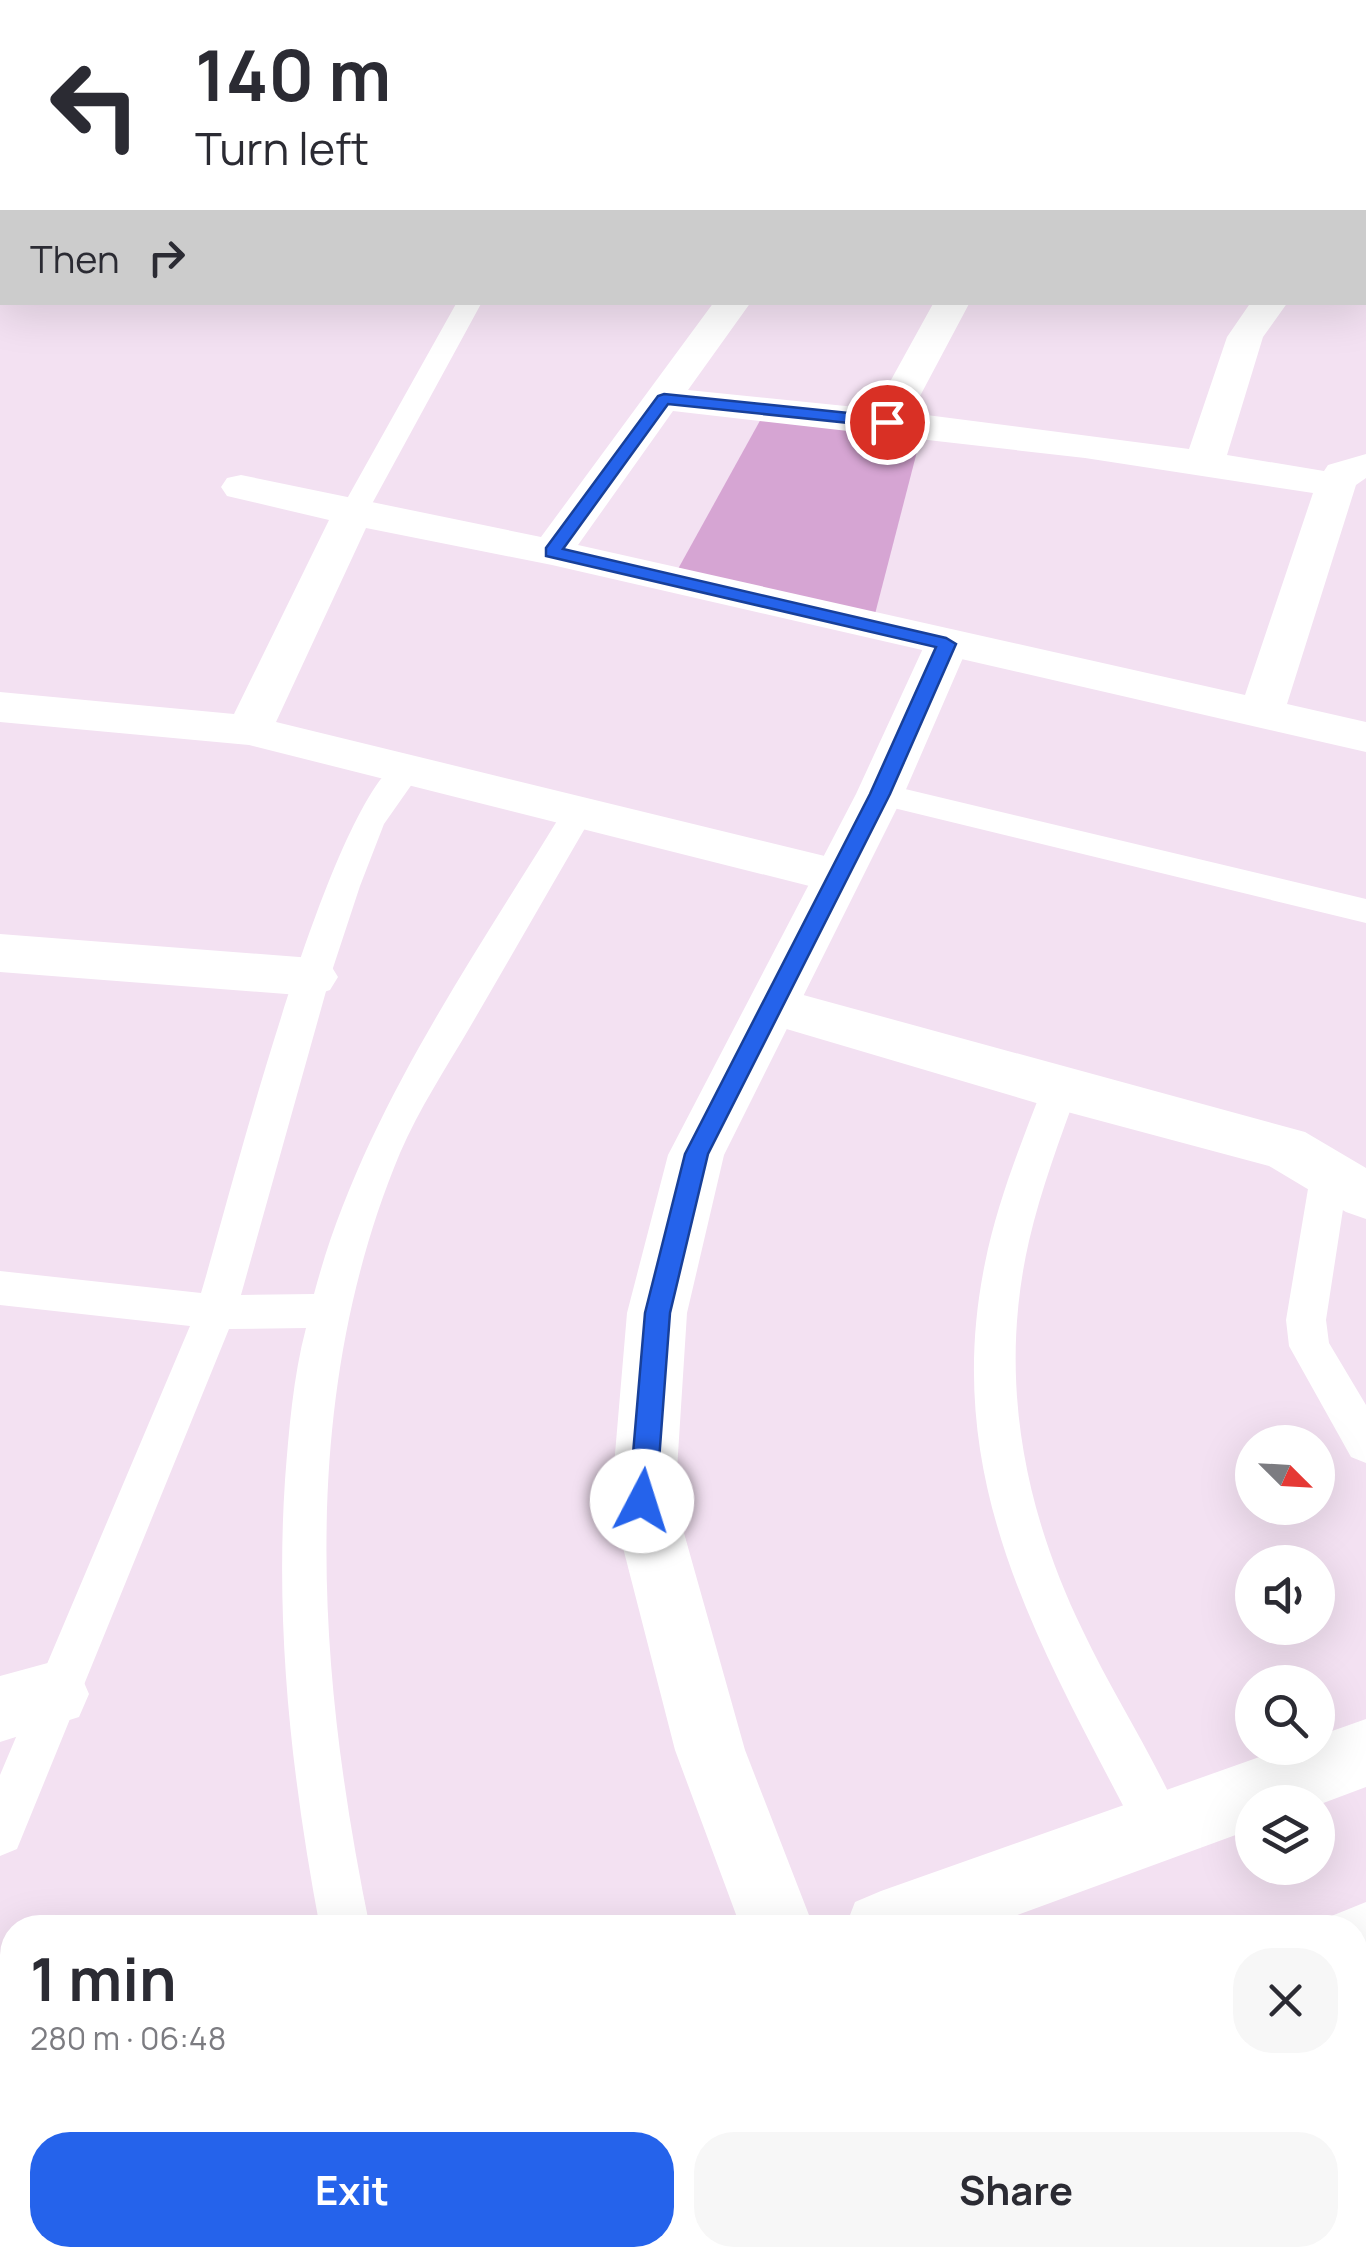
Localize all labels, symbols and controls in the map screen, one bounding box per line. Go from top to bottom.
text: 140 m [195,26,391,122]
icon: left [30,40,160,170]
text: Turn left [195,117,369,179]
icon: right [139,230,194,285]
text: Then [30,232,119,284]
pin [845,380,930,465]
icon: arrive [860,395,915,450]
north arrow [1235,1425,1335,1525]
map controls [1235,1425,1335,1885]
position arrow [590,1449,694,1553]
button: sound [1235,1545,1335,1645]
button: search [1235,1665,1335,1765]
button: layers [1235,1785,1335,1885]
text: 1 min [30,1937,177,2019]
button: close [1233,1948,1338,2053]
text: 280 m · 06:48 [30,2016,226,2060]
button: Exit [30,2132,674,2247]
button: Share [694,2132,1338,2247]

